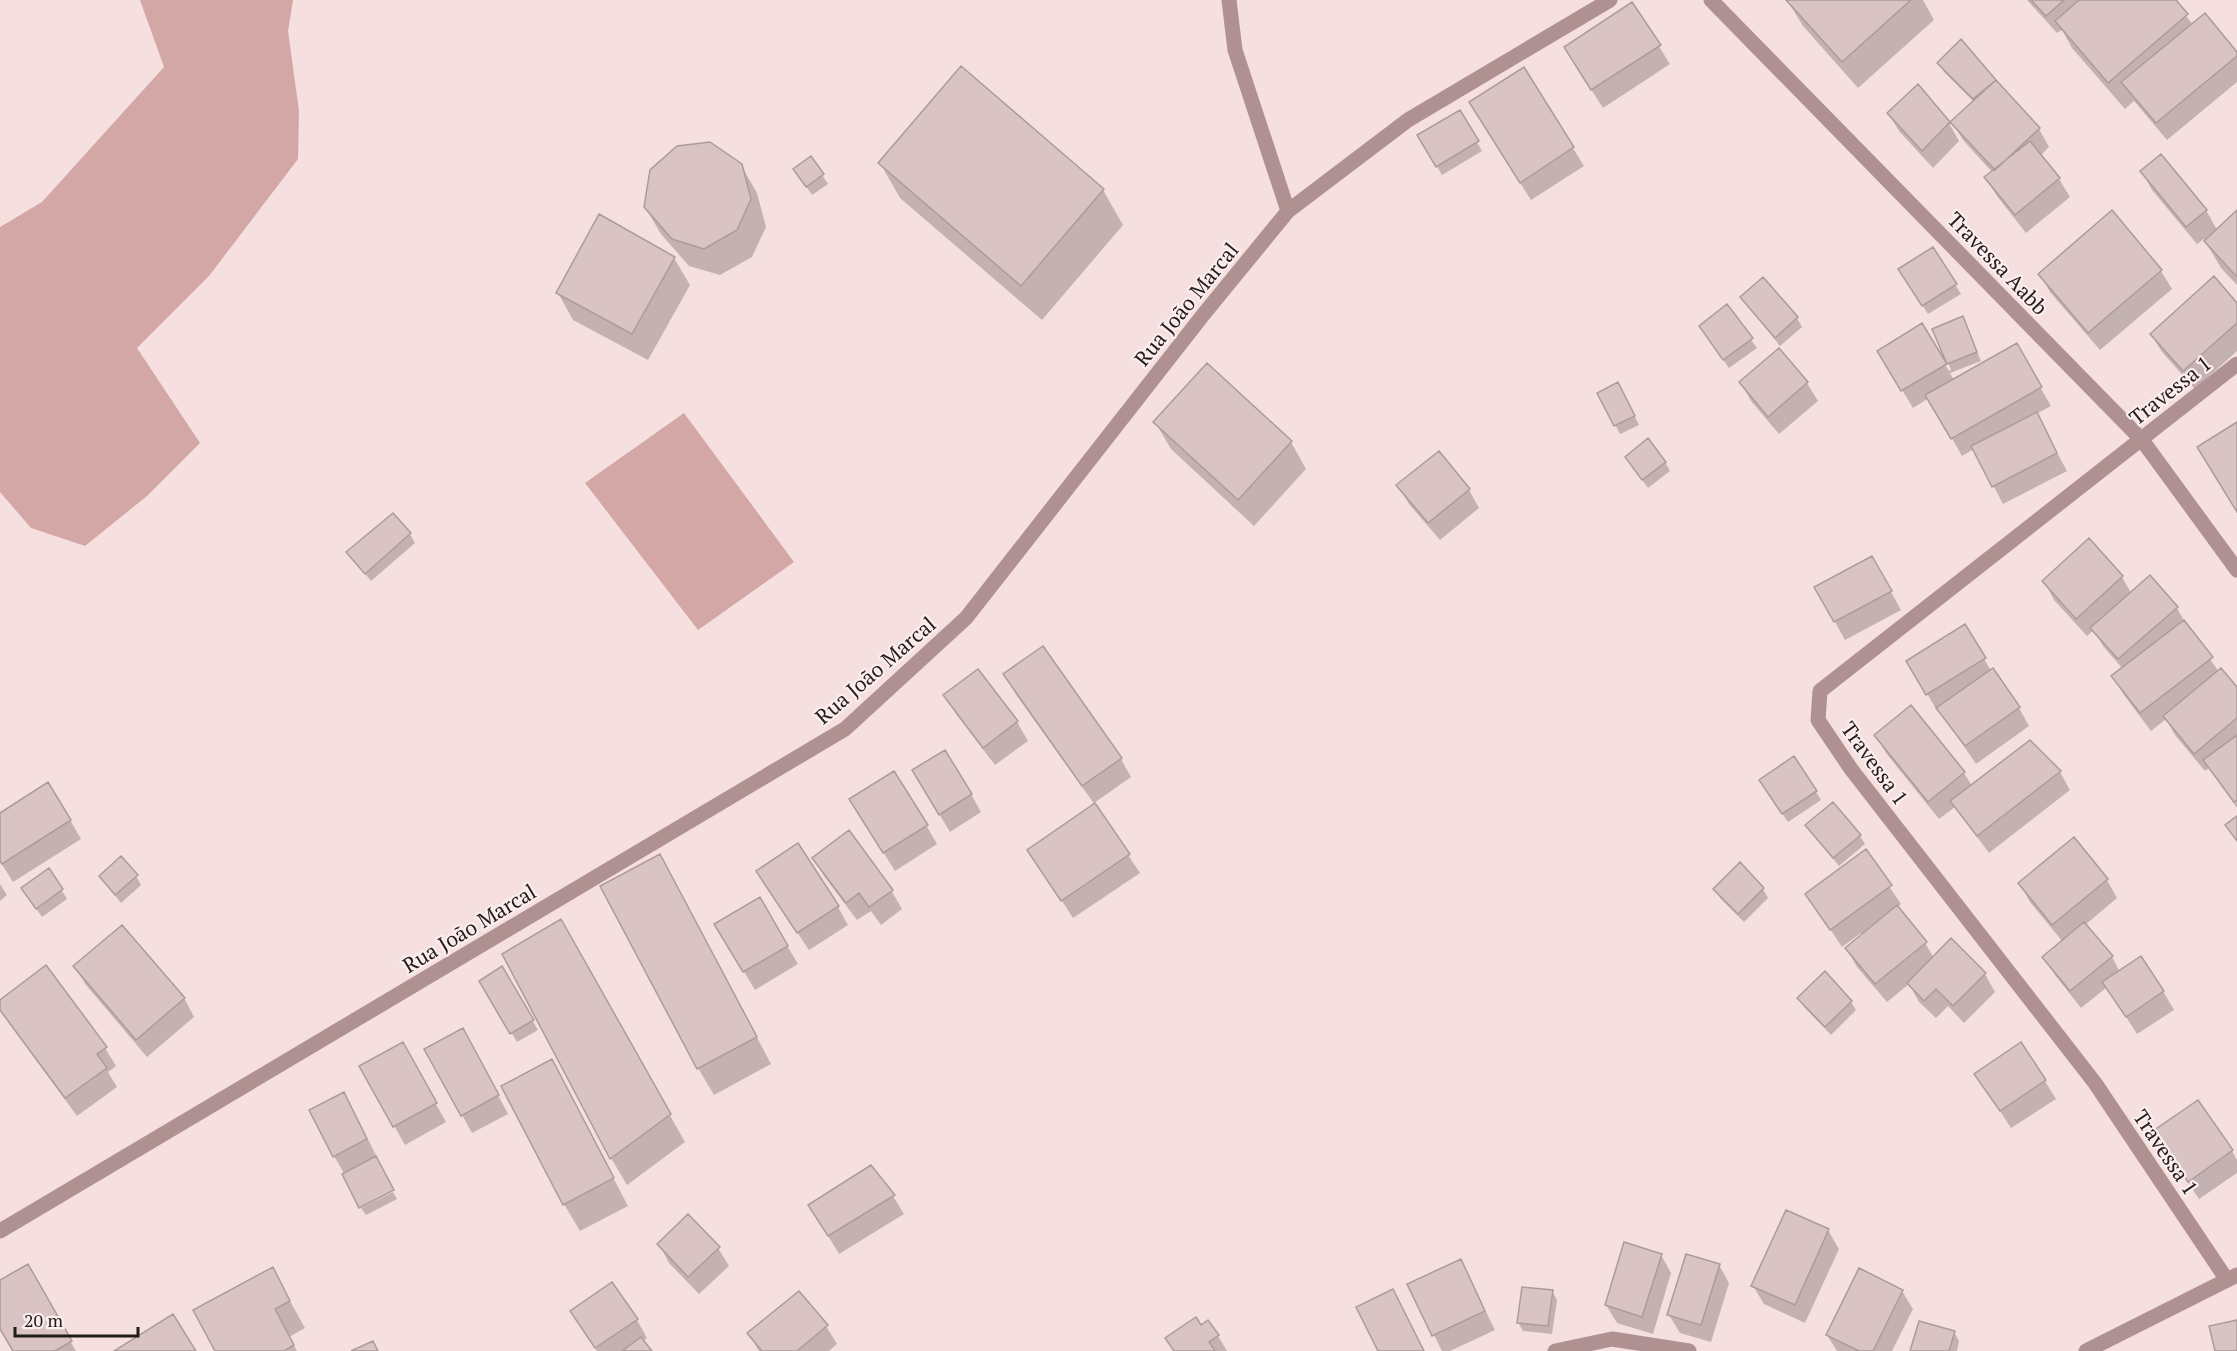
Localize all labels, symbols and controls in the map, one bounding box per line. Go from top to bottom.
street label: Travessa Aabb [1942,205,2054,321]
street label: Rua João Marcal [1128,237,1244,371]
street label: Travessa 1 [2123,349,2217,431]
street label: Rua João Marcal [809,610,941,730]
street label: Travessa 1 [1835,716,1915,810]
street label: Rua João Marcal [397,877,541,979]
street label: Travessa 1 [2127,1104,2205,1200]
scale bar [15,1300,138,1338]
text: 20 m [24,1308,64,1332]

